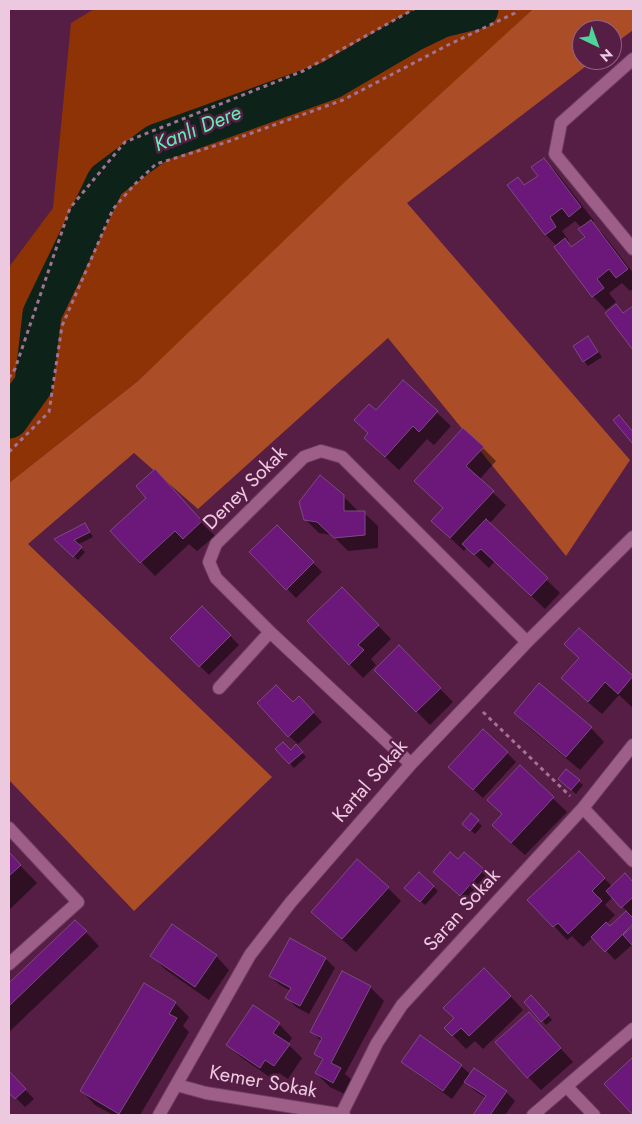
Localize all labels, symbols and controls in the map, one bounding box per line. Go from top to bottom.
north arrow [572,20,622,70]
text: N [596,44,617,67]
water label: Kanlı Dere [151,101,245,159]
street label: Deney Sokak [199,442,293,536]
street label: Kartal Sokak [329,736,413,828]
street label: Saran Sokak [420,865,506,957]
street label: Kemer Sokak [207,1062,319,1104]

